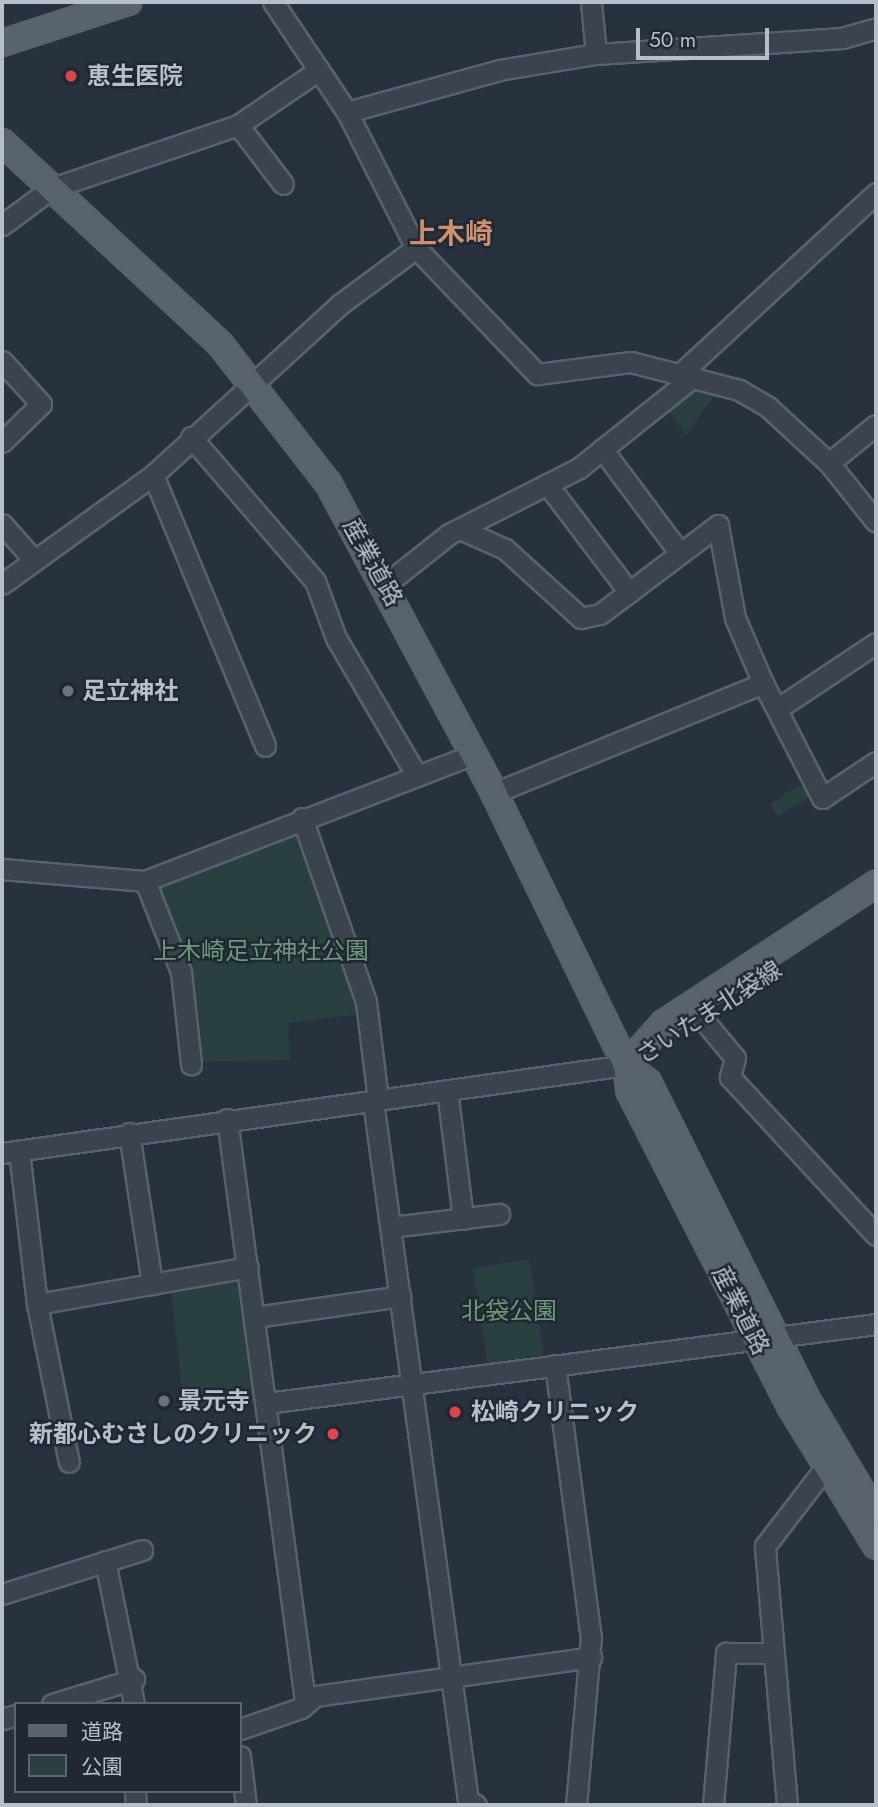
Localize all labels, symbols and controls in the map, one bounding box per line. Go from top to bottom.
scale bar [640,14,773,58]
text: 50 m [649,25,696,55]
place label: 恵生医院 [87,62,183,90]
marker: 恵生医院 [61,66,81,86]
district label: 上木崎 [409,217,493,251]
street label: 産業道路 [337,513,409,611]
place label: 足立神社 [82,677,178,705]
marker: 足立神社 [60,683,76,699]
park label: 上木崎足立神社公園 [153,937,369,965]
street label: さいたま北袋線 [631,954,787,1070]
street label: 産業道路 [706,1261,776,1359]
park label: 北袋公園 [461,1297,557,1325]
place label: 景元寺 [178,1387,250,1415]
marker: 景元寺 [156,1393,172,1409]
place label: 松崎クリニック [471,1398,639,1426]
marker: 松崎クリニック [445,1402,465,1422]
place label: 新都心むさしのクリニック [29,1420,317,1448]
marker: 新都心むさしのクリニック [323,1424,343,1444]
legend [14,1702,242,1793]
text: 道路 [81,1717,123,1747]
text: 公園 [81,1752,123,1782]

